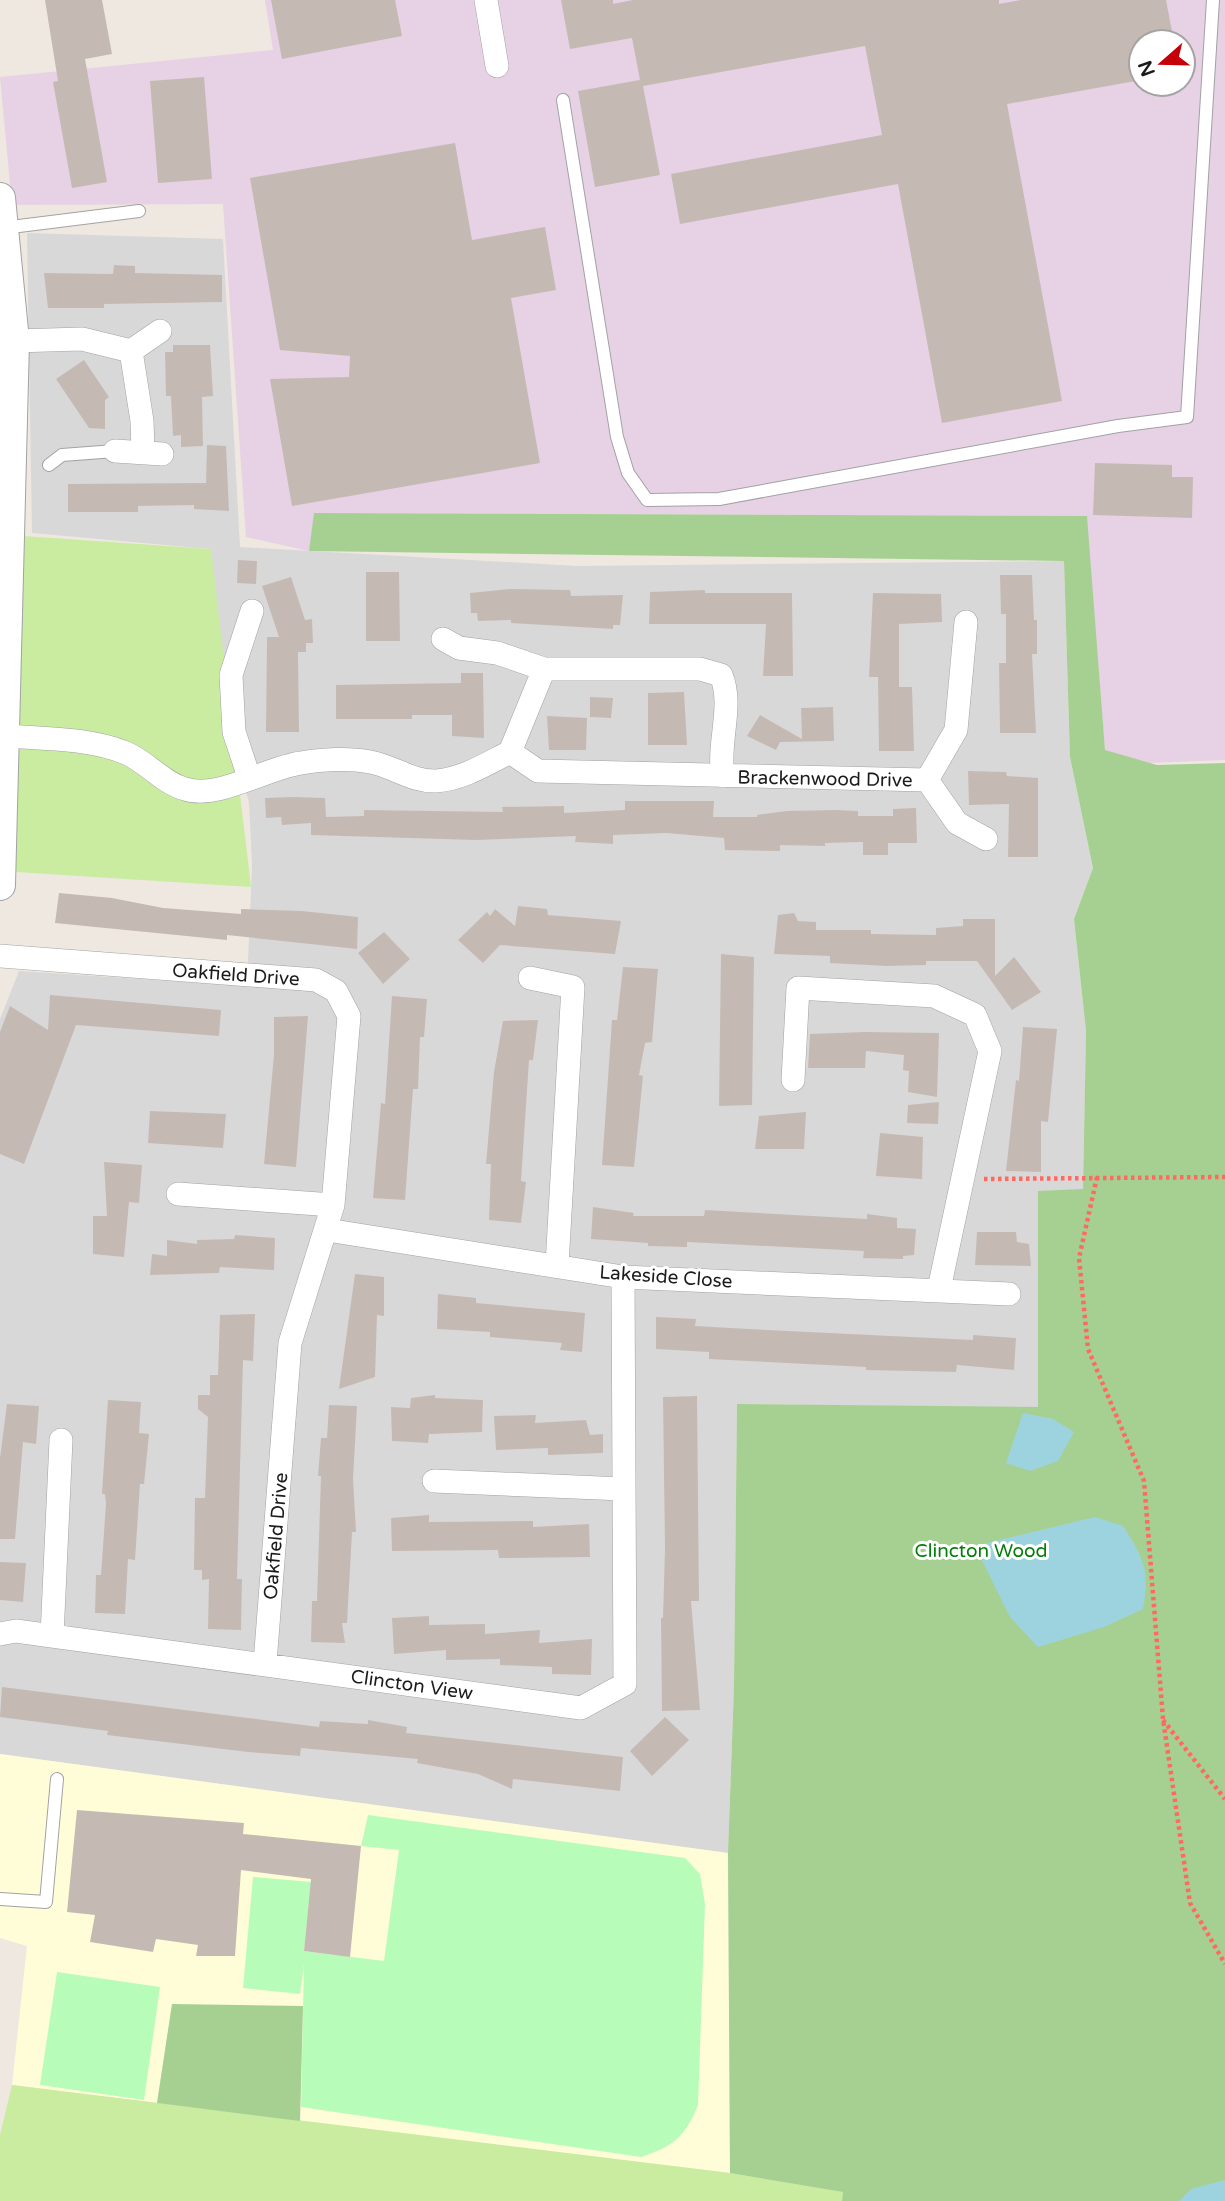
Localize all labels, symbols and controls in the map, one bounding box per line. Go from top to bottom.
north arrow [1127,28,1197,98]
text: N [1134,58,1160,79]
street label: Brackenwood Drive [737,766,913,792]
street label: Oakfield Drive [172,960,300,990]
street label: Lakeside Close [599,1261,733,1293]
street label: Oakfield Drive [259,1472,293,1601]
park label: Clincton Wood [914,1540,1048,1562]
street label: Clincton View [349,1666,474,1704]

